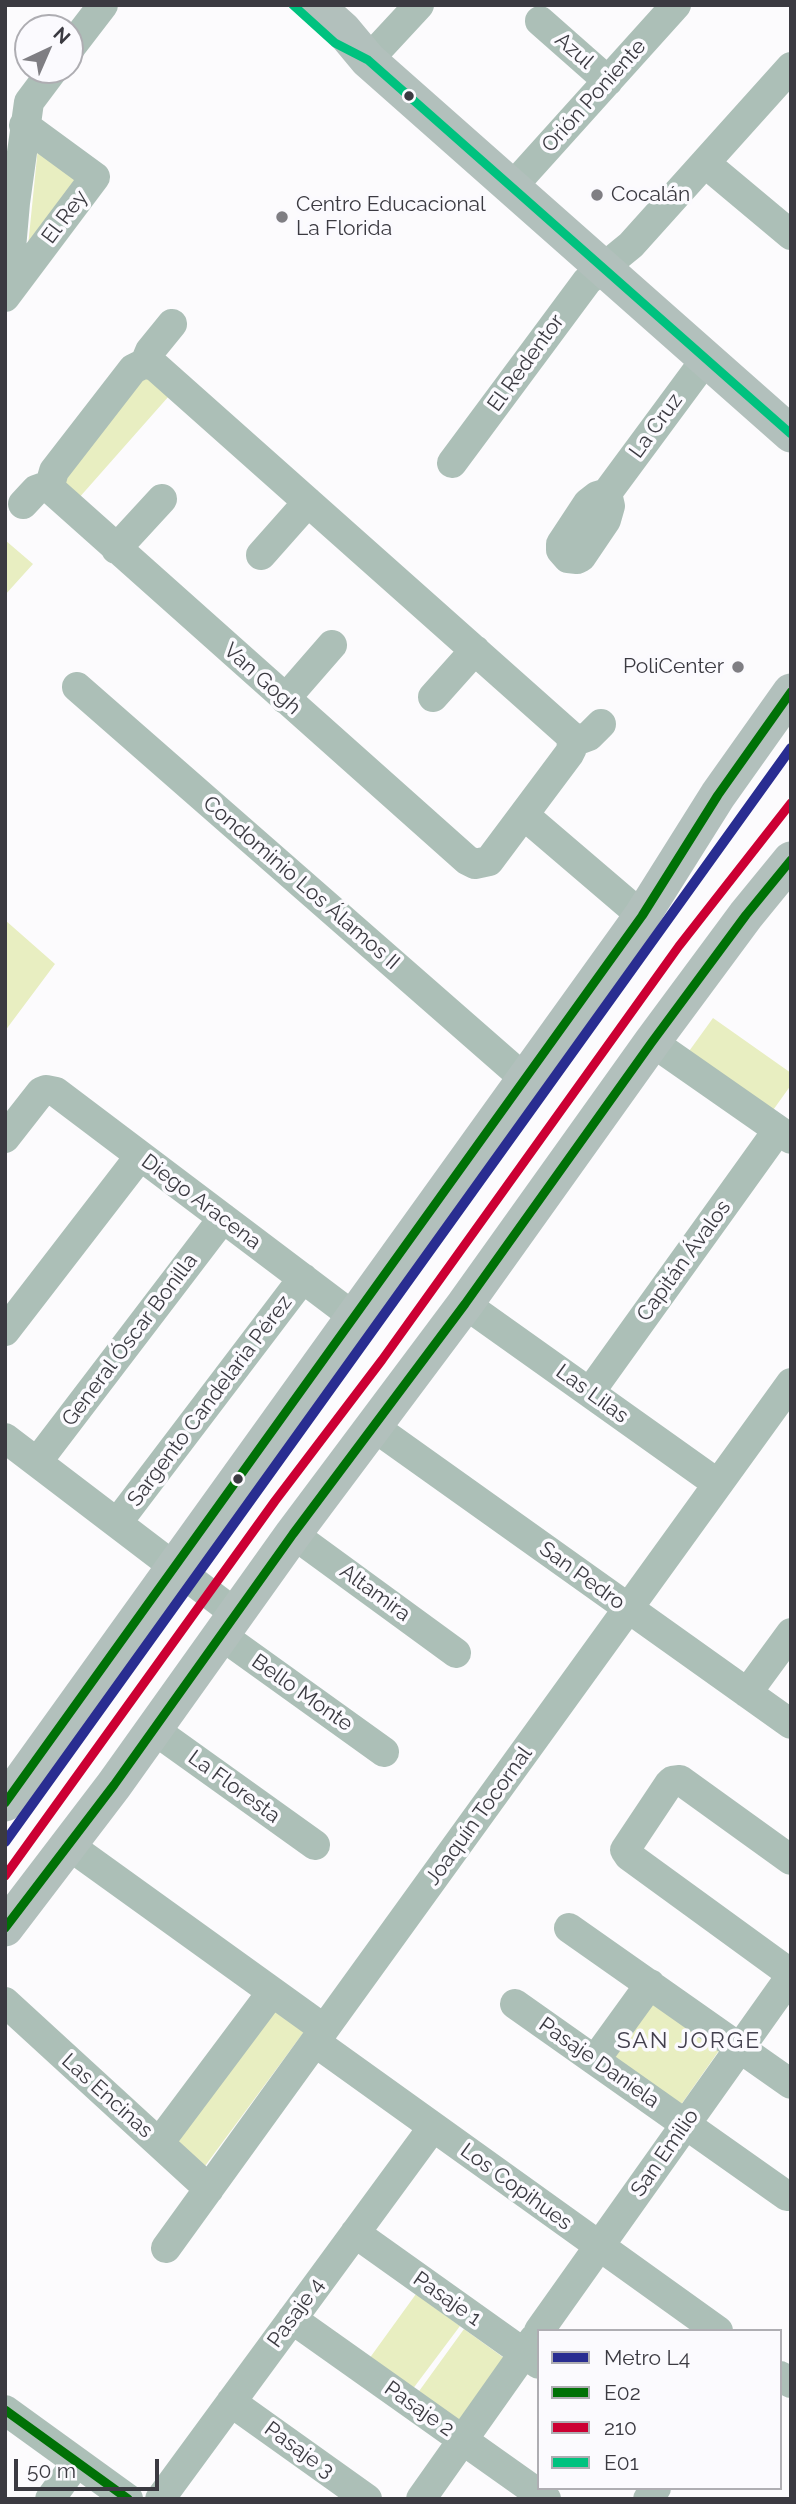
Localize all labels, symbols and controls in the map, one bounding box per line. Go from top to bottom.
north arrow [14,14,84,84]
text: N [49,22,75,48]
street label: Azul [550,27,598,75]
street label: Orión Poniente [537,34,651,158]
unlabelled marker [402,89,416,103]
place label: Cocalán [611,182,690,208]
street label: El Rey [37,185,93,249]
marker: Cocalán [589,187,605,203]
place label: Centro Educacional La Florida [296,192,486,242]
marker: Centro Educacional La Florida [274,209,290,225]
street label: El Redentor [482,310,570,416]
street label: La Cruz [624,389,688,463]
street label: Van Gogh [218,638,306,720]
place label: PoliCenter [623,654,724,680]
marker: PoliCenter [730,659,746,675]
street label: Condominio Los Álamos II [198,791,404,975]
street label: Diego Aracena [136,1149,266,1255]
street label: Capitán Ávalos [632,1195,736,1327]
street label: General Óscar Bonilla [57,1249,203,1431]
street label: Sargento Candelaria Pérez [122,1291,298,1511]
street label: Las Lilas [551,1359,633,1429]
unlabelled marker [231,1472,245,1486]
street label: San Pedro [534,1537,630,1615]
street label: Altamira [335,1559,415,1627]
street label: Bello Monte [247,1649,357,1737]
street label: Joaquín Tocornal [420,1742,538,1890]
street label: La Floresta [183,1745,285,1829]
street label: Pasaje Daniela [534,2012,664,2114]
district label: SAN JORGE [618,2027,760,2055]
street label: Las Encinas [56,2048,158,2144]
street label: San Emilio [626,2104,704,2202]
street label: Los Copihues [455,2138,577,2236]
street label: Pasaje 1 [408,2266,486,2332]
street label: Pasaje 4 [262,2273,330,2353]
legend [537,2329,782,2490]
text: Metro L4 [604,2345,690,2370]
street label: Pasaje 2 [379,2376,459,2442]
text: E02 [604,2380,641,2405]
text: 210 [604,2415,637,2440]
street label: Pasaje 3 [259,2416,339,2484]
scale bar [18,2444,163,2488]
text: E01 [604,2450,639,2475]
text: 50 m [27,2458,76,2483]

